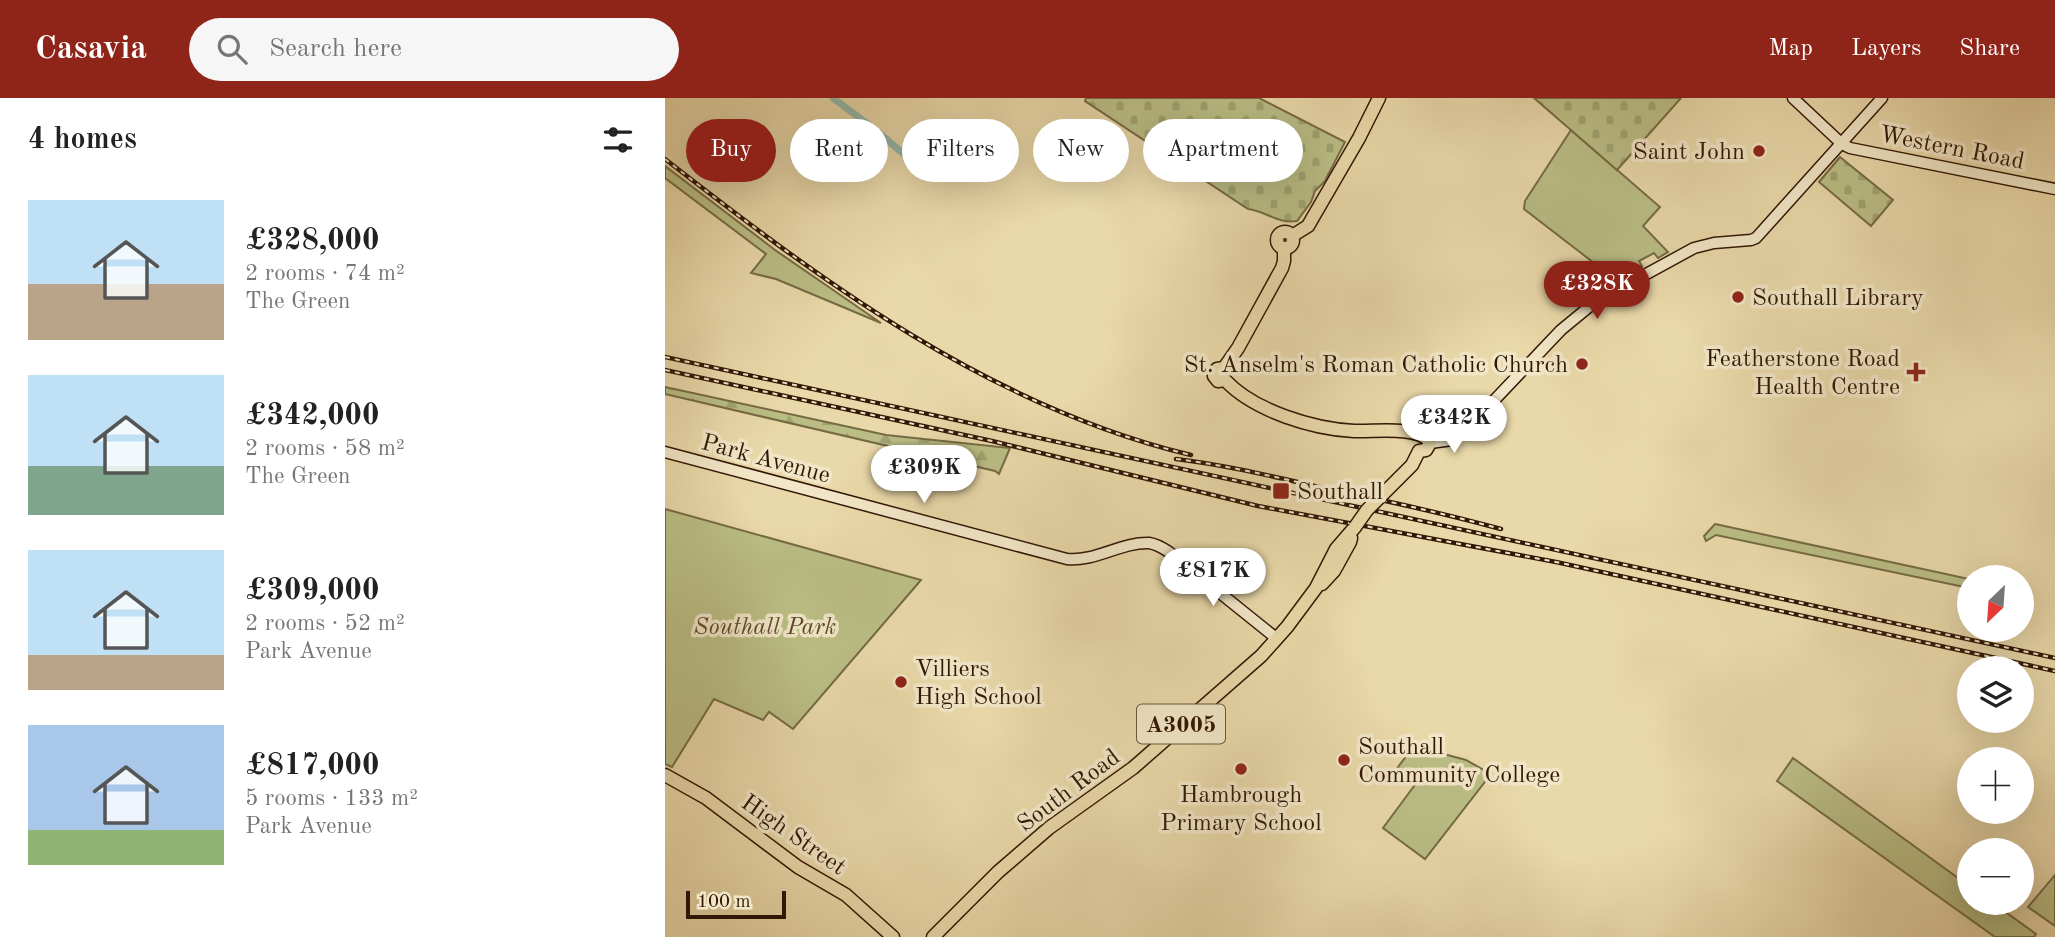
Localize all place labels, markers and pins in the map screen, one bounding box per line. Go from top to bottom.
place label: Saint John [1633,141,1745,165]
marker: Saint John [1751,143,1767,159]
pin: £328K [1548,262,1646,321]
place label: Southall Library [1752,287,1924,311]
marker: Southall Library [1730,289,1746,305]
place label: Featherstone Road Health Centre [1705,348,1900,400]
place label: St. Anselm's Roman Catholic Church [1184,354,1568,378]
marker: St. Anselm's Roman Catholic Church [1574,356,1590,372]
marker: Featherstone Road Health Centre [1906,362,1926,382]
pin: £342K [1405,396,1503,455]
pin: £309K [875,446,973,505]
marker: Southall [1271,481,1291,501]
place label: Southall [1297,481,1383,505]
pin: £817K [1164,548,1262,608]
place label: Villiers High School [915,658,1042,710]
marker: Villiers High School [893,674,909,690]
place label: Southall Community College [1358,736,1560,788]
marker: Southall Community College [1336,752,1352,768]
marker: Hambrough Primary School [1233,761,1249,777]
place label: Hambrough Primary School [1160,784,1322,836]

